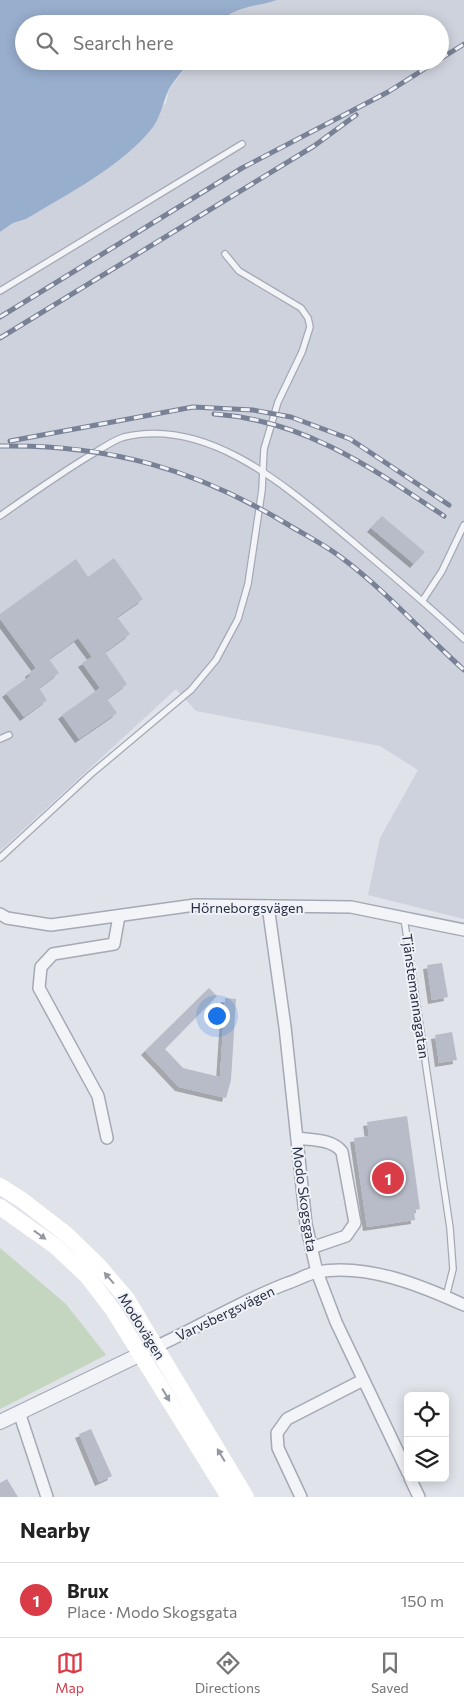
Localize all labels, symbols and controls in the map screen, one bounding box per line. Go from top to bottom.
search box [15,15,449,70]
icon: search [33,29,61,57]
text: Search here [73,31,173,54]
street label: Hörneborgsvägen [190,899,304,916]
street label: Tjänstemannagatan [399,932,433,1060]
your location [204,1003,230,1029]
street label: Modo Skogsgata [289,1145,321,1253]
pin: 1 [372,1159,404,1197]
one-way arrow [33,1229,46,1240]
one-way arrow [103,1272,115,1284]
street label: Varvsbergsvägen [173,1282,277,1344]
street label: Modovägen [115,1290,169,1362]
one-way arrow [162,1389,171,1402]
map controls [404,1392,449,1482]
button: locate [404,1392,449,1437]
button: layers [404,1437,449,1482]
one-way arrow [216,1449,225,1462]
text: Nearby [20,1517,90,1542]
text: Brux [67,1579,109,1602]
text: 1 [32,1591,40,1610]
text: 150 m [401,1591,444,1610]
text: Place · Modo Skogsgata [67,1602,237,1621]
tab: Map [55,1649,84,1696]
tab: Directions [195,1649,260,1696]
tab: Saved [371,1649,409,1696]

